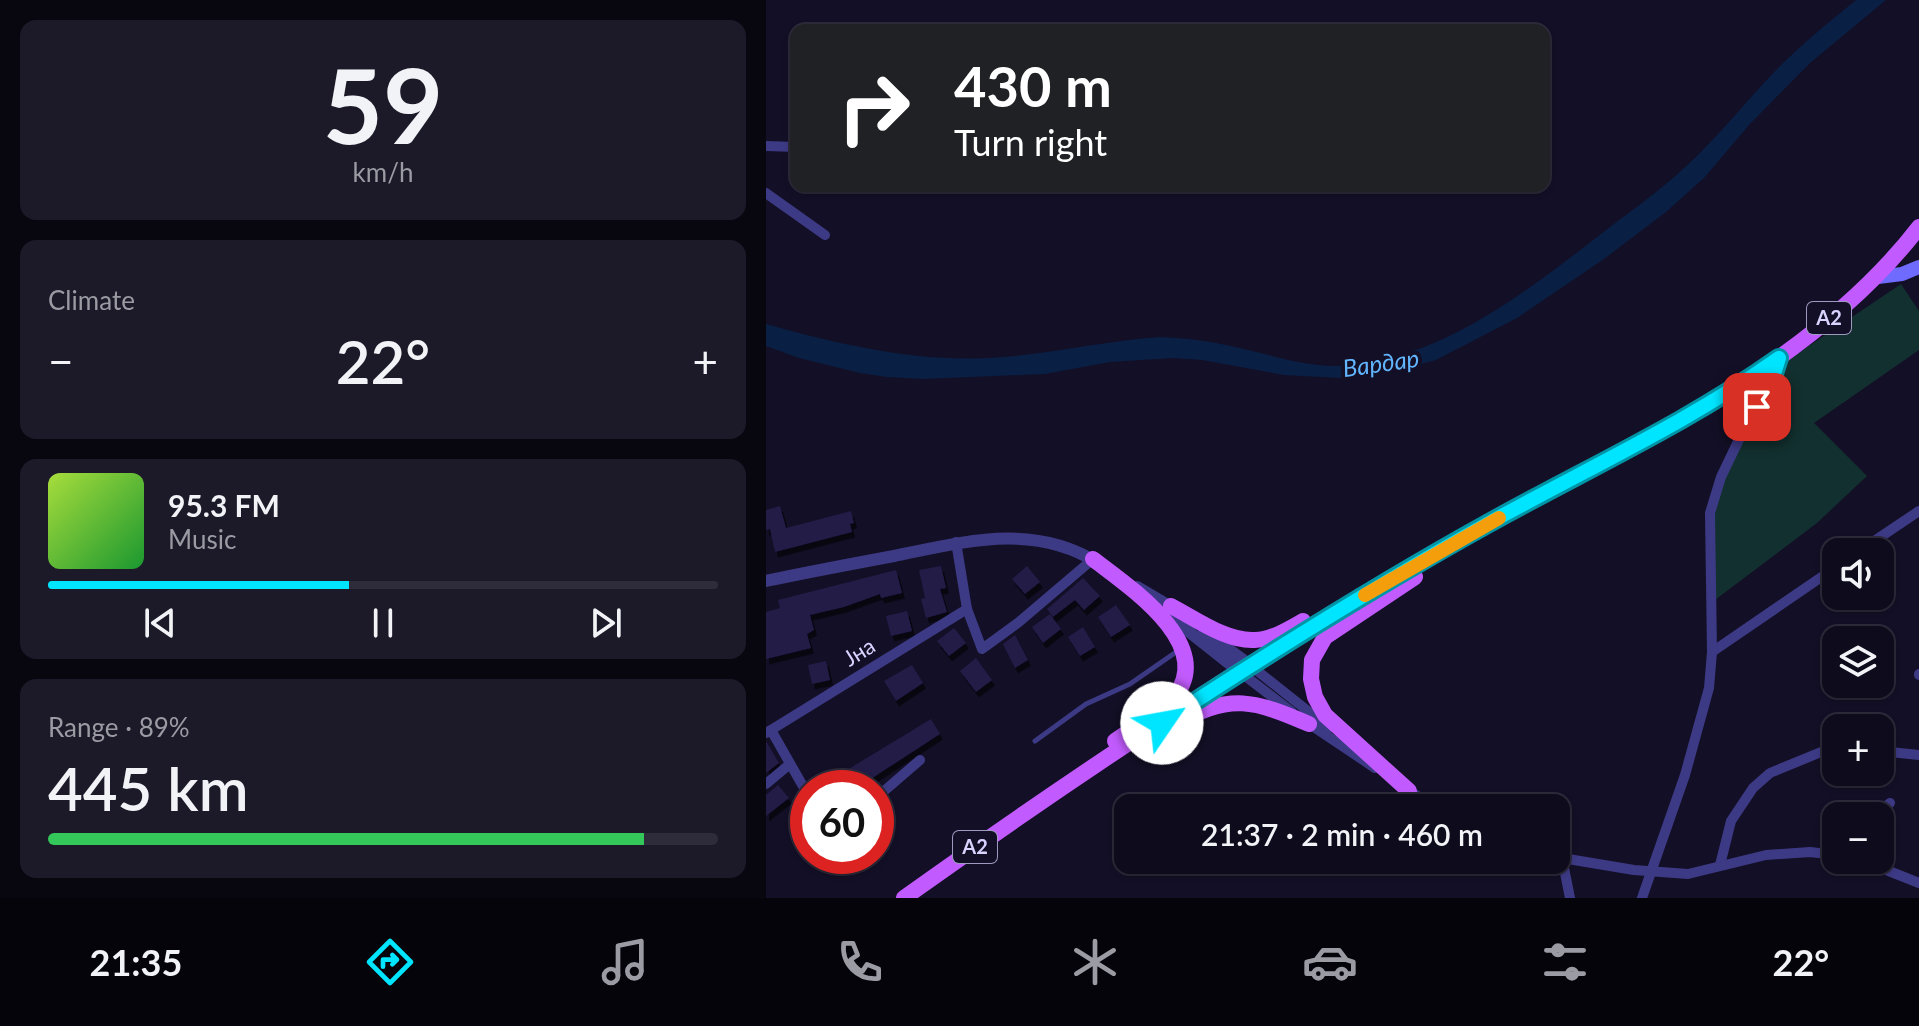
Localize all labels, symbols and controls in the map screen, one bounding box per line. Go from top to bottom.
text: 59 [323,41,443,166]
text: 430 m [954,52,1112,119]
icon: right [822,56,926,160]
text: Turn right [954,120,1107,164]
text: km/h [353,156,413,188]
text: Climate [48,284,135,316]
road number: A2 [1807,302,1851,334]
text: 22° [336,325,430,397]
text: − [48,335,74,387]
text: + [692,335,718,387]
water label: Вардар [1341,343,1421,382]
pin [1723,373,1791,441]
icon: arrive [1735,385,1779,429]
text: 95.3 FM [168,487,280,523]
text: Music [168,523,236,555]
map controls [1822,538,1894,874]
button: sound [1822,538,1894,610]
icon: previous [138,601,182,645]
icon: pause [361,601,405,645]
icon: next [584,601,628,645]
button: layers [1822,626,1894,698]
street label: Јна [838,632,880,672]
position arrow [1120,681,1204,765]
text: Range · 89% [48,711,190,743]
button: + [1822,714,1894,786]
text: 445 km [48,752,249,824]
speed limit sign: 60 [790,770,894,874]
button: − [1822,802,1894,874]
text: 21:37 · 2 min · 460 m [1201,816,1483,852]
road number: A2 [953,831,997,863]
icon: directions [362,934,418,990]
icon: music [597,934,653,990]
icon: phone [832,934,888,990]
icon: climate [1067,934,1123,990]
icon: car [1302,934,1358,990]
icon: filters [1537,934,1593,990]
text: 21:35 [90,940,182,984]
text: 22° [1773,940,1829,984]

